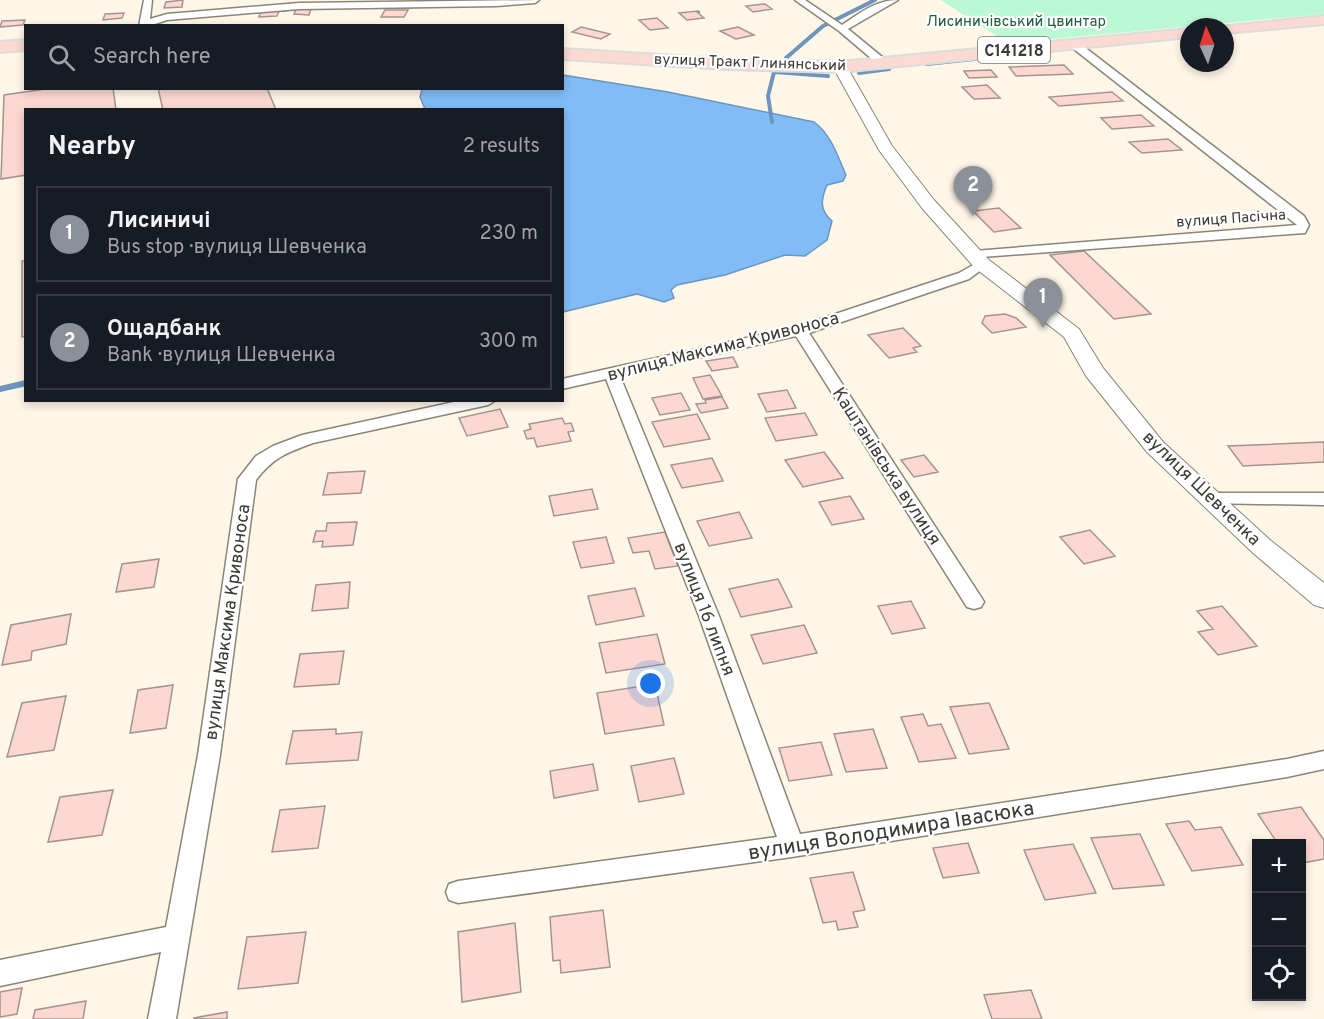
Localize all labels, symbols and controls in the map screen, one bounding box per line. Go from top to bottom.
park label: Лисиничівський цвинтар [926,13,1106,32]
north arrow [1180,18,1234,72]
search box [24,24,564,90]
road number: С141218 [978,37,1050,63]
icon: search [45,41,78,74]
text: Search here [93,44,211,71]
street label: вулиця Тракт Глинянський [654,51,846,76]
text: Nearby [48,131,136,164]
text: 2 results [463,134,540,160]
pin: 2 [954,166,992,216]
street label: вулиця Пасічна [1176,206,1287,233]
text: Лисиничі [107,208,210,235]
text: 1 [66,221,74,247]
text: 230 m [479,221,538,247]
text: Bus stop · вулиця Шевченка [107,235,367,261]
pin: 1 [1024,278,1062,328]
street label: вулиця Максима Кривоноса [605,307,842,387]
text: Ощадбанк [107,316,221,343]
text: 2 [63,329,76,355]
text: 300 m [479,329,538,355]
text: Bank · вулиця Шевченка [107,343,335,369]
street label: Каштанівська вулиця [826,384,945,550]
street label: вулиця Шевченка [1137,427,1265,551]
street label: вулиця Максима Кривоноса [201,503,256,742]
street label: вулиця 16 липня [668,540,740,679]
your location [636,669,665,698]
street label: вулиця Володимира Івасюка [746,796,1036,867]
map controls [1252,839,1306,1001]
button: + [1252,839,1306,893]
button: − [1252,893,1306,947]
button: locate [1252,947,1306,1001]

